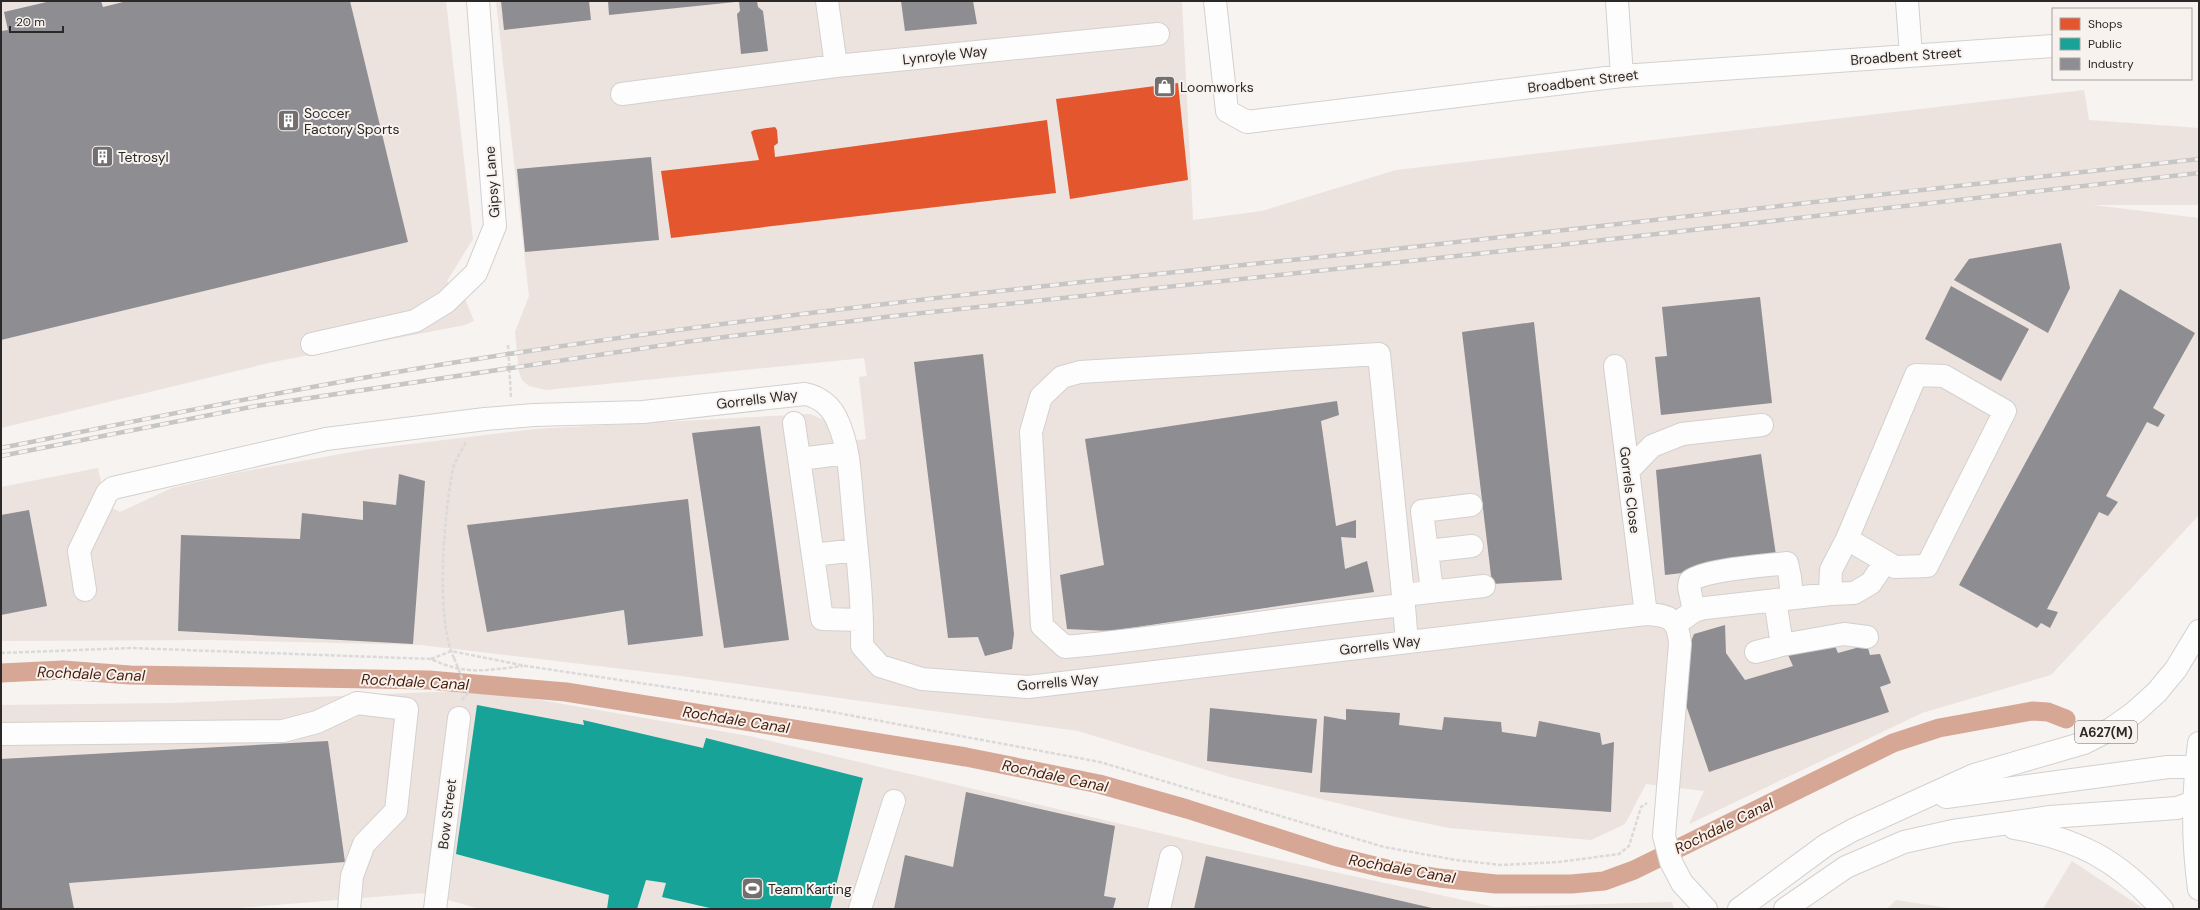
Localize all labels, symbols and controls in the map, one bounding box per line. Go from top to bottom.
scale bar [10,8,63,34]
legend [2052,8,2192,80]
text: 20 m [16,14,45,30]
text: Shops [2088,16,2123,32]
text: Public [2088,36,2122,52]
street label: Lynroyle Way [901,42,989,68]
street label: Broadbent Street [1850,43,1962,69]
text: Industry [2088,56,2134,72]
street label: Broadbent Street [1526,65,1640,97]
shop icon: Loomworks [1151,74,1177,100]
place label: Loomworks [1180,78,1254,96]
place label: Soccer Factory Sports [304,104,400,138]
building icon: Soccer Factory Sports [275,108,301,134]
building icon: Tetrosyl [90,144,116,170]
street label: Gipsy Lane [481,145,503,219]
place label: Tetrosyl [118,148,169,166]
street label: Gorrells Way [715,385,799,413]
street label: Gorrels Close [1616,446,1644,534]
street label: Gorrells Way [1338,631,1422,659]
water label: Rochdale Canal [37,662,146,686]
water label: Rochdale Canal [361,669,470,695]
street label: Gorrells Way [1016,669,1100,695]
water label: Rochdale Canal [681,702,792,738]
road number: A627(M) [2075,721,2137,743]
water label: Rochdale Canal [1000,755,1110,797]
street label: Bow Street [434,778,460,850]
water label: Rochdale Canal [1671,793,1777,859]
water label: Rochdale Canal [1347,850,1458,888]
sports icon: Team Karting [739,876,765,902]
place label: Team Karting [768,880,852,898]

